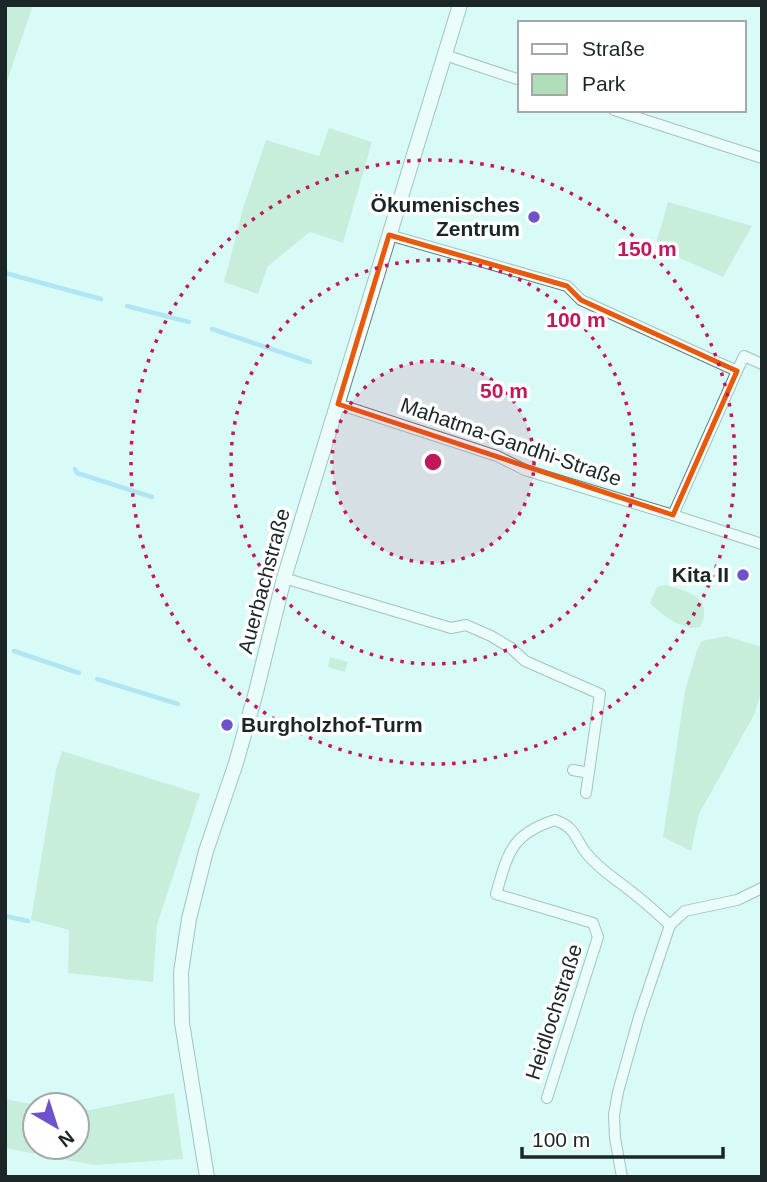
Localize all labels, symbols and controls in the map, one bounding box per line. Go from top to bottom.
legend [518,21,746,112]
text: Straße [582,37,645,60]
text: Park [582,72,626,95]
place label: Ökumenisches Zentrum [371,193,520,240]
marker: Ökumenisches Zentrum [526,209,542,225]
text: 150 m [617,237,677,260]
text: 100 m [546,308,606,331]
text: 50 m [480,379,528,402]
street label: Mahatma-Gandhi-Straße [398,393,625,490]
centre of rings [421,450,445,474]
street label: Auerbachstraße [233,506,294,656]
place label: Kita II [672,563,729,586]
marker: Kita II [735,567,751,583]
place label: Burgholzhof-Turm [241,713,423,736]
marker: Burgholzhof-Turm [219,717,235,733]
street label: Heidlochstraße [521,941,586,1083]
north arrow [21,1091,91,1161]
scale bar [522,1116,723,1160]
text: N [54,1126,78,1151]
text: 100 m [532,1128,590,1151]

